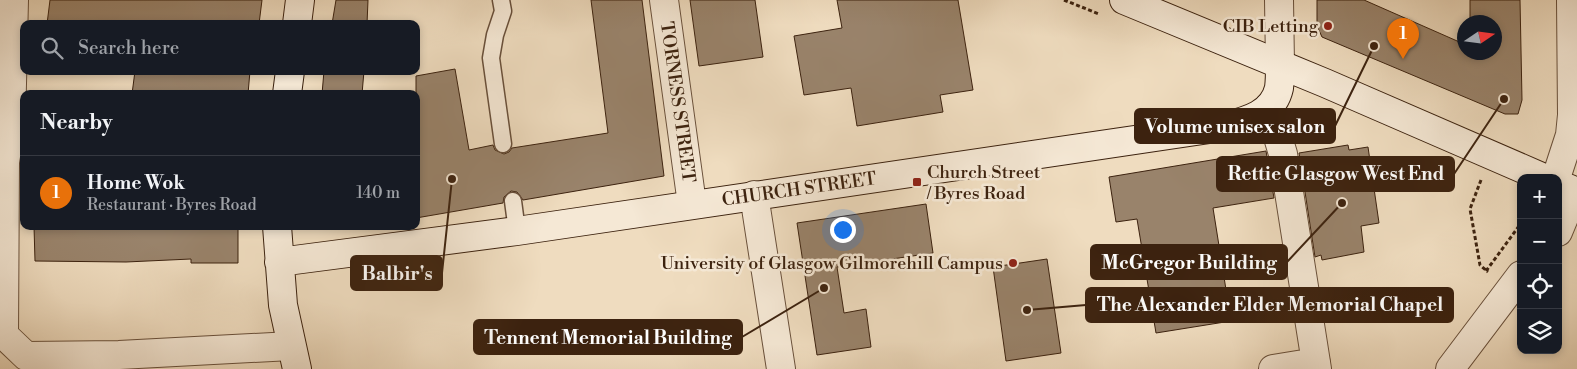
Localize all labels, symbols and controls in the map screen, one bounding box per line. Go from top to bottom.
place label: CIB Letting [1223,15,1319,38]
north arrow [1457,15,1502,60]
pin: 1 [1387,18,1419,59]
search box [20,20,420,75]
street label: TORNESS STREET [655,20,700,184]
marker: CIB Letting [1322,20,1334,32]
icon: search [38,34,66,62]
text: Search here [78,36,179,60]
callout: Volume unisex salon [1135,109,1335,143]
text: Nearby [40,110,113,136]
text: Volume unisex salon [1144,115,1325,139]
callout: Rettie Glasgow West End [1217,157,1454,191]
place label: Church Street / Byres Road [926,161,1041,205]
text: Rettie Glasgow West End [1227,162,1445,186]
street label: CHURCH STREET [720,167,878,212]
text: Home Wok [87,171,185,195]
map controls [1517,174,1562,354]
button: + [1517,174,1562,219]
marker: Church Street / Byres Road [911,176,923,188]
text: 1 [52,183,60,203]
text: 140 m [356,183,400,203]
text: Restaurant · Byres Road [87,195,257,215]
your location [830,217,856,243]
button: − [1517,219,1562,264]
callout: McGregor Building [1091,245,1287,279]
text: McGregor Building [1101,251,1278,275]
place label: University of Glasgow Gilmorehill Campus [661,252,1003,275]
callout: Balbir's [351,256,442,290]
marker: University of Glasgow Gilmorehill Campus [1007,257,1019,269]
text: Balbir's [361,262,433,286]
button: locate [1517,264,1562,309]
callout: The Alexander Elder Memorial Chapel [1086,288,1453,322]
text: The Alexander Elder Memorial Chapel [1097,293,1443,317]
button: layers [1517,309,1562,354]
callout: Tennent Memorial Building [474,320,742,354]
text: Tennent Memorial Building [484,326,733,350]

